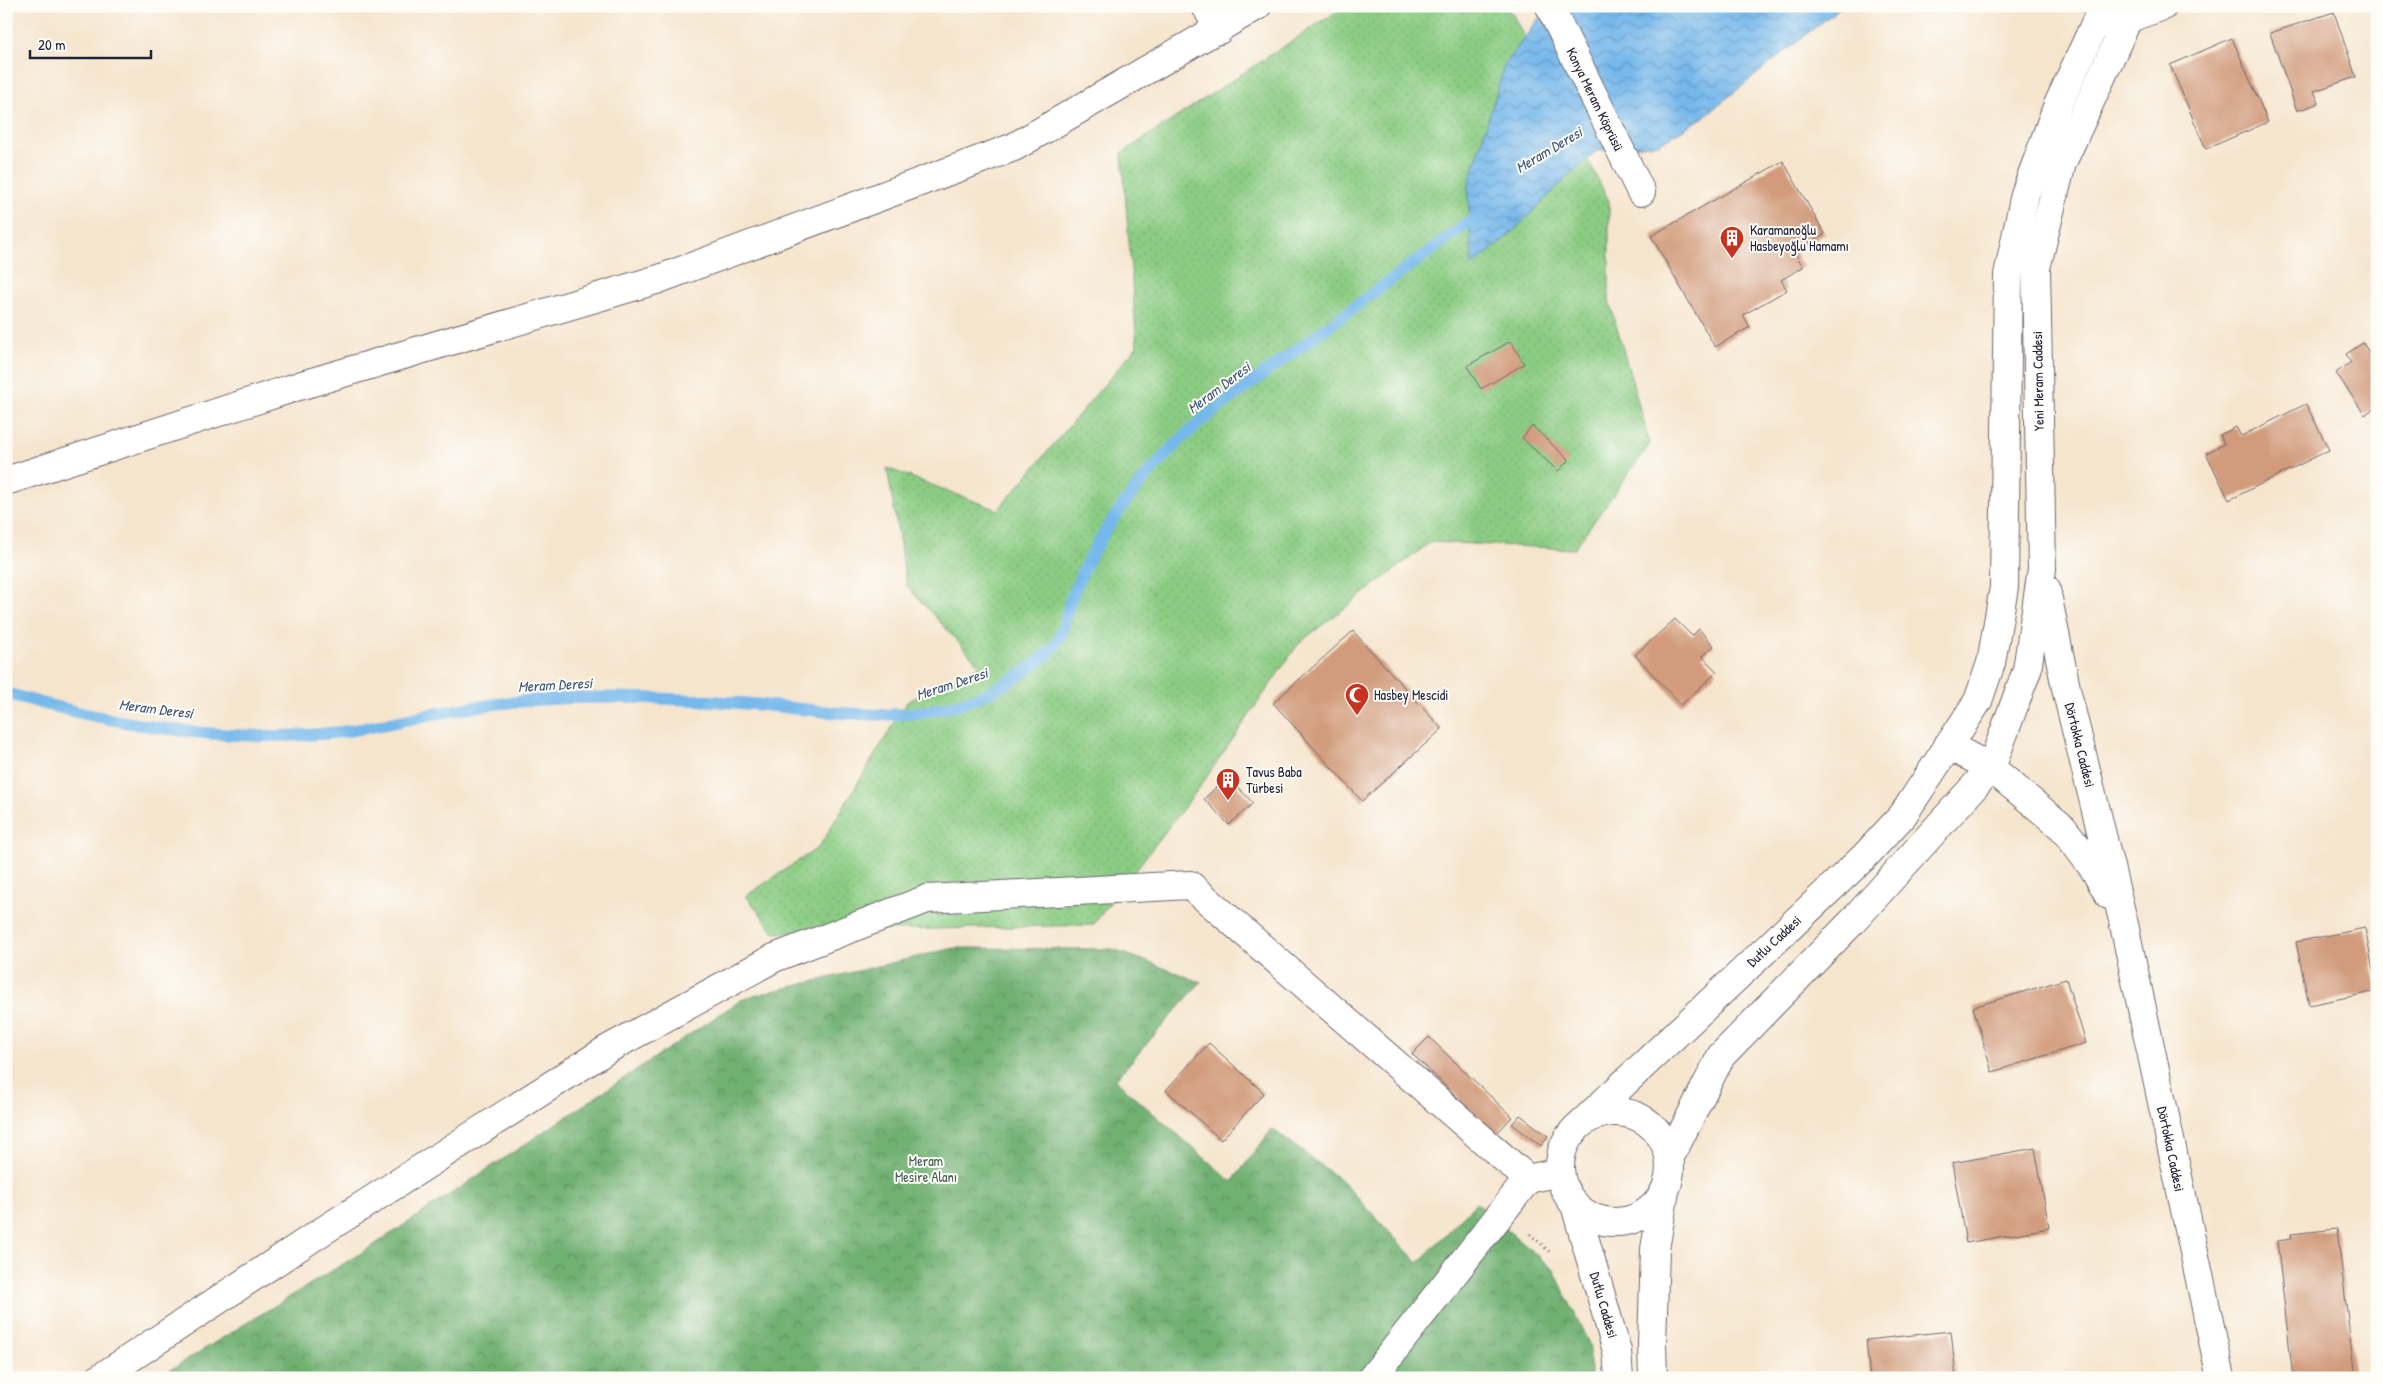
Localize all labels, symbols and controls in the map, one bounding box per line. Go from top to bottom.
scale bar [30,28,151,60]
text: 20 m [38,34,65,55]
street label: Konya Meram Köprüsü [1561,44,1629,154]
water label: Meram Deresi [1512,121,1587,178]
place label: Karamanoğlu Hasbeyoğlu Hamamı [1750,220,1849,256]
building icon: Karamanoğlu Hasbeyoğlu Hamamı [1719,225,1745,259]
street label: Yeni Meram Caddesi [2027,331,2048,431]
water label: Meram Deresi [1183,356,1256,418]
water label: Meram Deresi [913,662,992,705]
water label: Meram Deresi [517,672,594,697]
mosque icon: Hasbey Mescidi [1344,682,1370,716]
place label: Hasbey Mescidi [1374,685,1448,705]
water label: Meram Deresi [118,694,196,724]
street label: Dörtokka Caddesi [2061,701,2100,789]
place label: Tavus Baba Türbesi [1246,762,1302,797]
building icon: Tavus Baba Türbesi [1215,767,1241,801]
street label: Dutlu Caddesi [1742,911,1805,971]
street label: Dörtokka Caddesi [2153,1105,2190,1193]
park label: Meram Mesire Alanı [895,1151,957,1186]
street label: Dutlu Caddesi [1586,1270,1623,1340]

